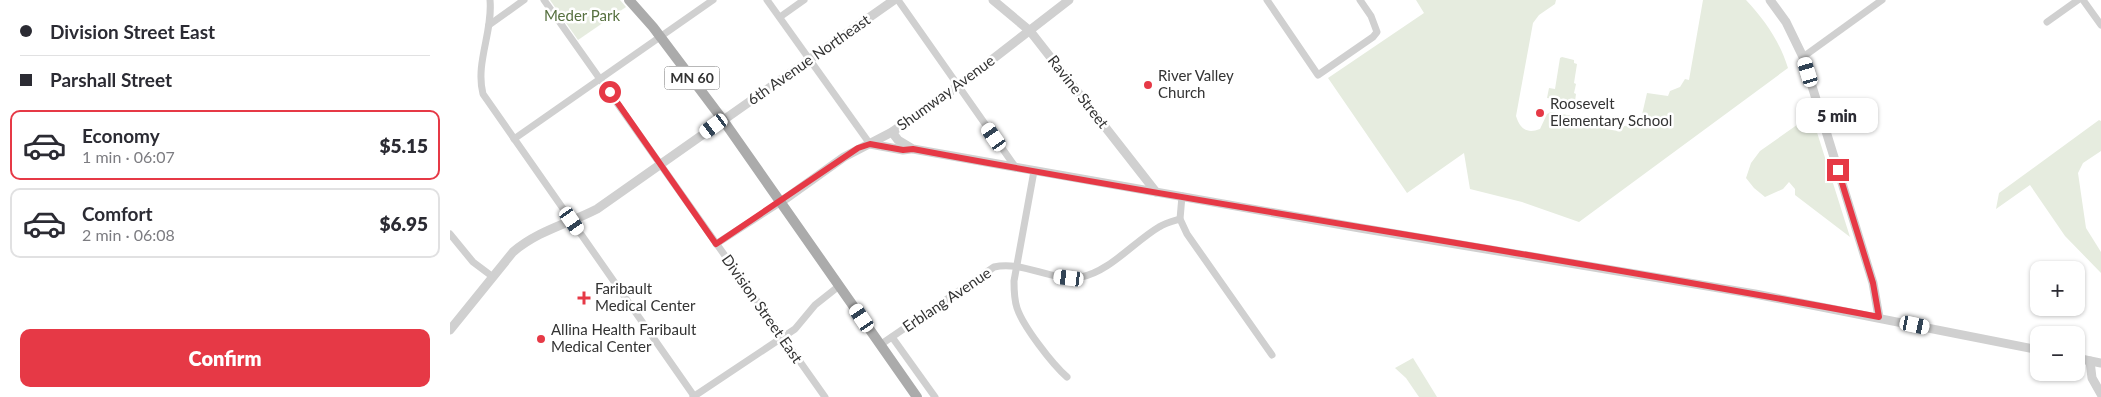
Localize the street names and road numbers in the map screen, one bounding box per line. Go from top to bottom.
street label: 6th Avenue Northeast [744,10,874,108]
street label: Shumway Avenue [893,51,998,134]
street label: Ravine Street [1045,51,1113,132]
road number: MN 60 [664,66,720,90]
street label: Division Street East [719,251,807,367]
street label: Erblang Avenue [899,263,994,335]

